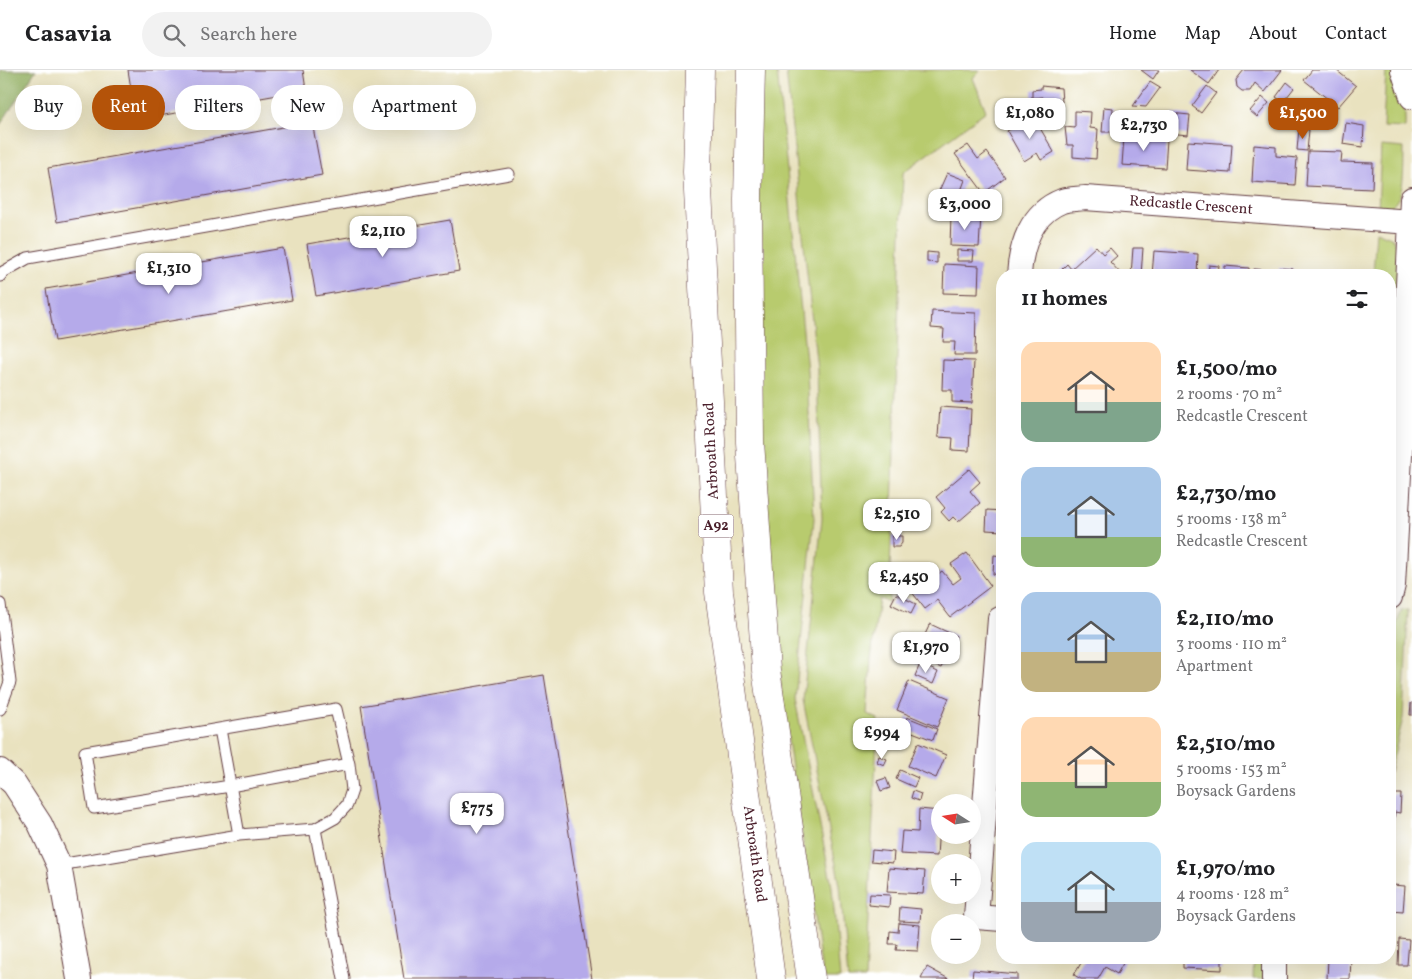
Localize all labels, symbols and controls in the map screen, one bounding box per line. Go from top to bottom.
search box [142,12,492,57]
text: Casavia [25,18,112,52]
icon: search [160,21,188,49]
text: Search here [200,22,297,48]
text: Home [1109,22,1157,47]
text: Map [1185,22,1221,47]
text: About [1249,22,1297,47]
text: Contact [1325,22,1387,47]
chip: Buy [15,85,82,130]
chip: Rent [92,85,165,130]
chip: Filters [175,85,261,130]
chip: New [271,85,343,130]
chip: Apartment [353,85,476,130]
pin: £1,080 [989,98,1071,140]
pin: £1,500 [1262,98,1344,140]
text: £1,080 [1006,103,1054,125]
text: £1,500 [1279,103,1327,125]
pin: £2,730 [1103,109,1185,152]
text: £2,730 [1121,115,1167,137]
pin: £3,000 [924,189,1006,231]
street label: Redcastle Crescent [1129,191,1253,221]
text: £3,000 [939,194,991,216]
pin: £2,110 [342,216,424,258]
text: £2,110 [361,221,405,243]
pin: £1,310 [128,252,210,295]
text: £1,310 [147,258,191,280]
text: 11 homes [1021,285,1108,314]
icon: filters [1343,285,1371,313]
text: £1,500/mo [1176,355,1277,384]
icon: home [1061,362,1121,422]
text: 2 rooms · 70 m² [1176,384,1282,406]
street label: Arbroath Road [699,402,725,500]
text: Redcastle Crescent [1176,406,1308,428]
text: £2,730/mo [1176,480,1276,509]
icon: home [1061,487,1121,547]
pin: £2,510 [856,498,938,541]
text: £2,510 [874,504,920,526]
text: 5 rooms · 138 m² [1176,509,1287,531]
road number: A92 [698,514,734,538]
text: Redcastle Crescent [1176,531,1308,553]
pin: £2,450 [863,562,945,604]
text: £2,450 [879,567,929,589]
text: £2,110/mo [1176,605,1274,634]
icon: home [1061,612,1121,672]
pin: £1,970 [885,632,967,674]
text: 3 rooms · 110 m² [1176,634,1287,656]
text: £1,970 [903,637,949,659]
text: Apartment [1176,656,1253,678]
pin: £994 [852,718,912,760]
text: £994 [864,723,900,745]
text: £2,510/mo [1176,730,1275,759]
icon: home [1061,737,1121,797]
text: 5 rooms · 153 m² [1176,759,1287,781]
text: Boysack Gardens [1176,781,1296,803]
pin: £775 [447,792,507,835]
north arrow [931,794,981,844]
map controls [931,794,981,964]
text: £775 [461,798,493,820]
street label: Arbroath Road [737,804,771,904]
button: + [931,854,981,904]
text: £1,970/mo [1176,855,1275,884]
icon: home [1061,862,1121,922]
text: 4 rooms · 128 m² [1176,884,1289,906]
text: Boysack Gardens [1176,906,1296,928]
button: − [931,914,981,964]

